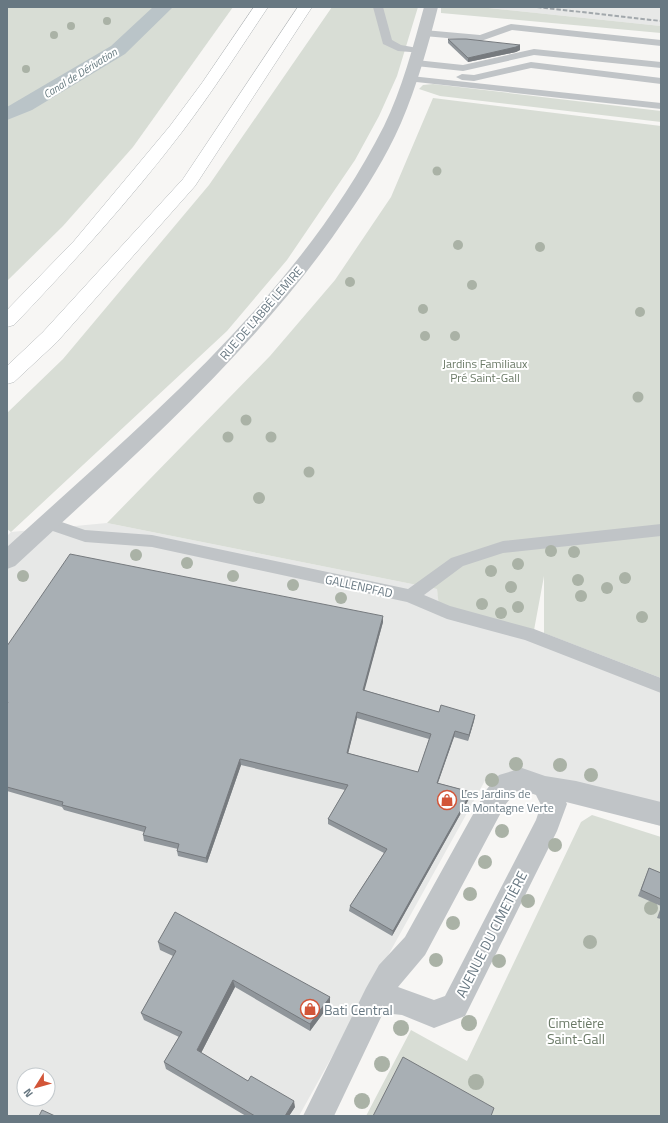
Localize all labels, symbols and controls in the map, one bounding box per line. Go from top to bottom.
water label: Canal de Dérivation [40,44,120,102]
street label: RUE DE L'ABBÉ LEMIRE [215,262,307,364]
park label: Jardins Familiaux Pré Saint-Gall [443,354,528,387]
street label: GALLENPFAD [323,570,395,602]
place label: Les Jardins de la Montagne Verte [461,784,554,817]
shop icon: Les Jardins de la Montagne Verte [436,789,458,811]
street label: AVENUE DU CIMETIÈRE [450,867,532,1001]
shop icon: Bati Central [299,998,321,1020]
place label: Bati Central [324,999,393,1020]
park label: Cimetière Saint-Gall [547,1012,605,1049]
north arrow [16,1067,56,1107]
text: N [19,1085,37,1101]

